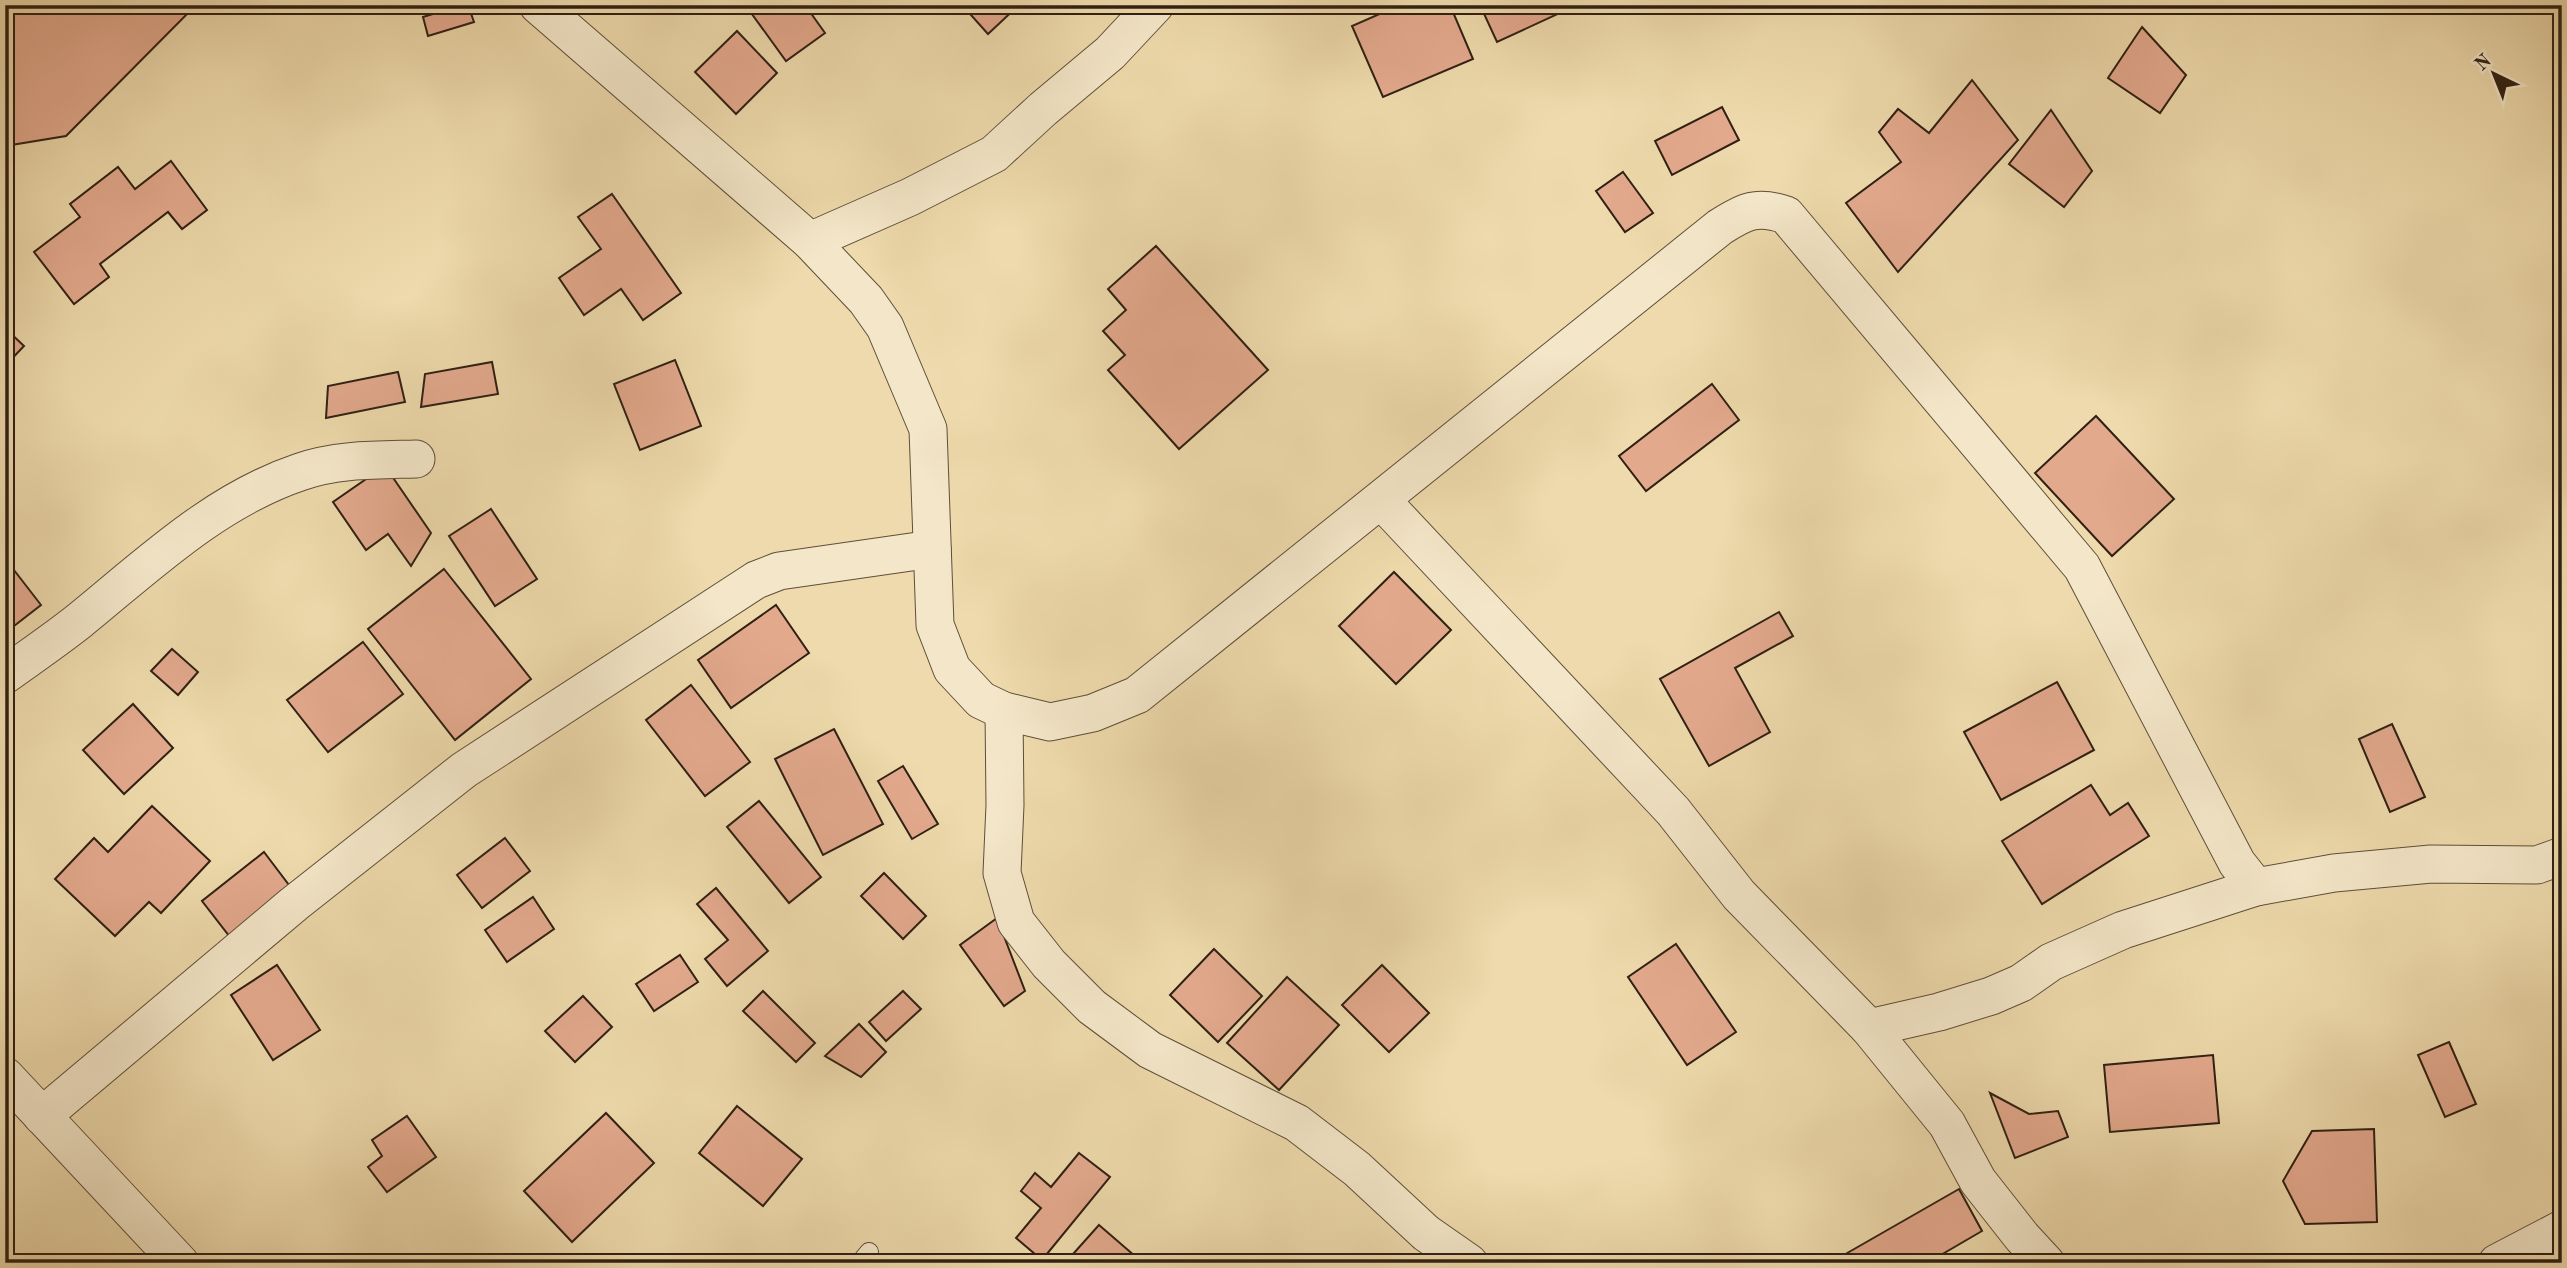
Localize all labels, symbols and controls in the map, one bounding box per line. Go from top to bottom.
north arrow [2458,38,2528,108]
text: N [2472,51,2496,75]

